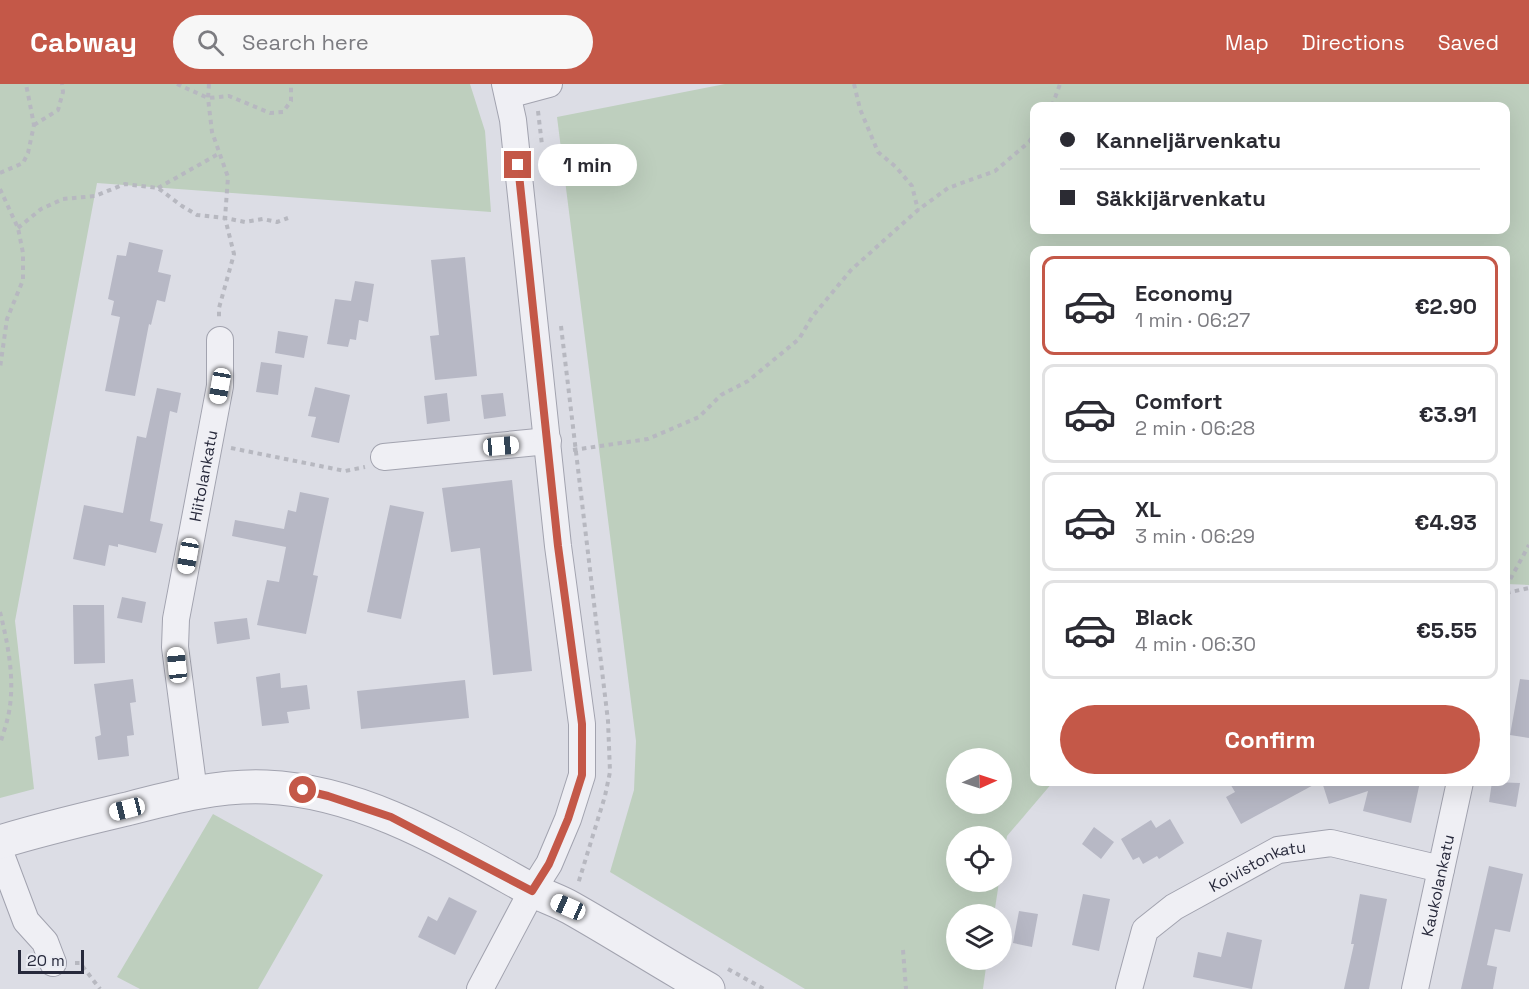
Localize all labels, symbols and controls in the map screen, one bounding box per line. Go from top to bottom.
search box [173,15,593,69]
text: Cabway [30,24,137,60]
icon: search [194,26,227,59]
text: Search here [242,28,369,56]
text: Map [1225,29,1269,56]
text: Directions [1302,29,1405,56]
text: Saved [1438,29,1499,56]
text: Kanneljärvenkatu [1096,126,1281,154]
callout: 1 min [539,144,638,186]
route end [504,151,531,178]
text: 1 min [563,152,612,178]
text: Säkkijärvenkatu [1096,184,1266,212]
icon: car [1063,279,1117,333]
text: Economy [1135,279,1233,307]
text: €2.90 [1415,292,1477,320]
text: 1 min · 06:27 [1135,307,1250,333]
car [208,367,232,405]
icon: car [1063,387,1117,441]
text: Comfort [1135,387,1223,415]
text: €3.91 [1419,400,1477,428]
text: 2 min · 06:28 [1135,415,1255,441]
street label: Hiitolankatu [184,428,222,523]
car [482,435,520,457]
icon: car [1063,495,1117,549]
text: XL [1135,495,1161,523]
text: €4.93 [1415,508,1477,536]
text: 3 min · 06:29 [1135,523,1255,549]
car [176,537,200,575]
icon: car [1063,603,1117,657]
text: Black [1135,603,1193,631]
text: €5.55 [1416,616,1477,644]
text: 4 min · 06:30 [1135,631,1256,657]
car [166,646,188,684]
button: Confirm [1060,705,1480,774]
north arrow [946,748,1012,814]
map controls [946,748,1012,970]
route start [289,776,316,803]
car [107,796,147,822]
button: locate [946,826,1012,892]
street label: Kaukolankatu [1416,832,1459,938]
street label: Koivistonkatu [1205,836,1307,896]
car [548,891,588,923]
button: layers [946,904,1012,970]
scale bar [18,947,84,974]
text: 20 m [27,950,65,971]

